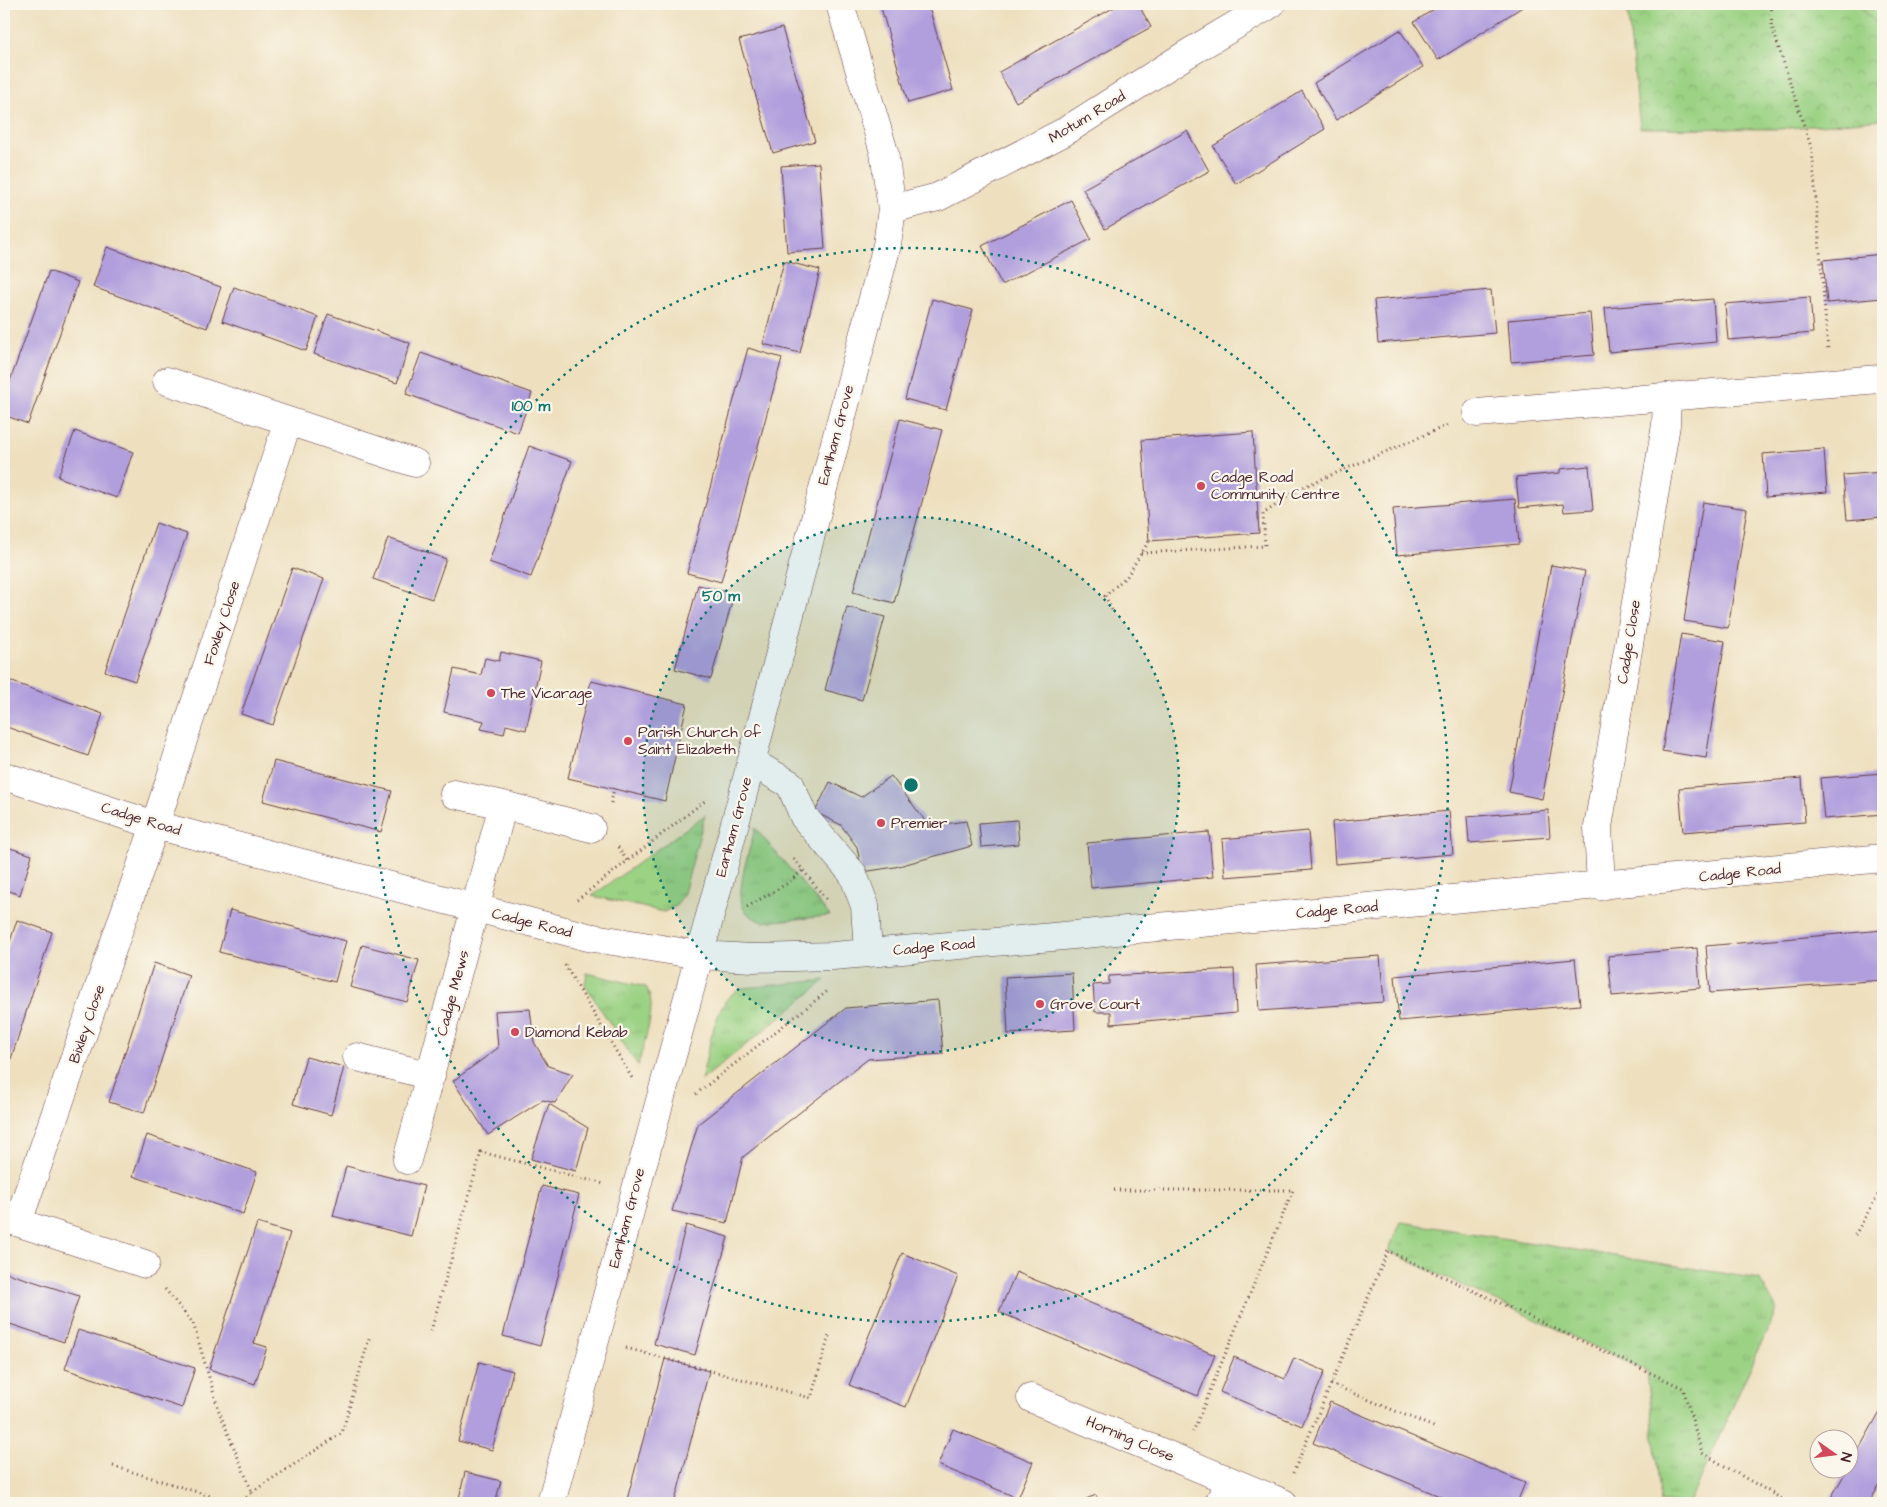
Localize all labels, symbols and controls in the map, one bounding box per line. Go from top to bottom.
street label: Motum Road [1044,86,1130,148]
street label: Earlham Grove [813,383,859,487]
text: 100 m [512,396,551,417]
place label: Cadge Road Community Centre [1211,467,1340,506]
marker: Cadge Road Community Centre [1195,480,1207,492]
street label: Foxley Close [198,578,246,668]
text: 50 m [702,586,740,607]
street label: Cadge Close [1612,598,1647,686]
place label: The Vicarage [501,683,592,705]
marker: The Vicarage [485,687,497,699]
place label: Parish Church of Saint Elizabeth [638,722,761,760]
marker: Parish Church of Saint Elizabeth [622,735,634,747]
street label: Earlham Grove [711,775,757,879]
centre of rings [902,776,920,794]
street label: Cadge Road [98,797,184,842]
place label: Premier [891,813,947,834]
marker: Premier [875,817,887,829]
street label: Cadge Road [1698,858,1782,889]
street label: Cadge Road [1295,896,1379,925]
street label: Cadge Road [489,903,575,944]
street label: Cadge Road [892,933,976,962]
street label: Cadge Mews [431,947,476,1038]
street label: Bixley Close [64,982,111,1066]
place label: Grove Court [1050,994,1140,1015]
marker: Grove Court [1034,998,1046,1010]
place label: Diamond Kebab [525,1022,628,1043]
marker: Diamond Kebab [509,1026,521,1038]
street label: Earlham Grove [604,1166,650,1270]
street label: Horning Close [1082,1411,1177,1468]
north arrow [1810,1430,1860,1480]
text: N [1835,1450,1856,1464]

